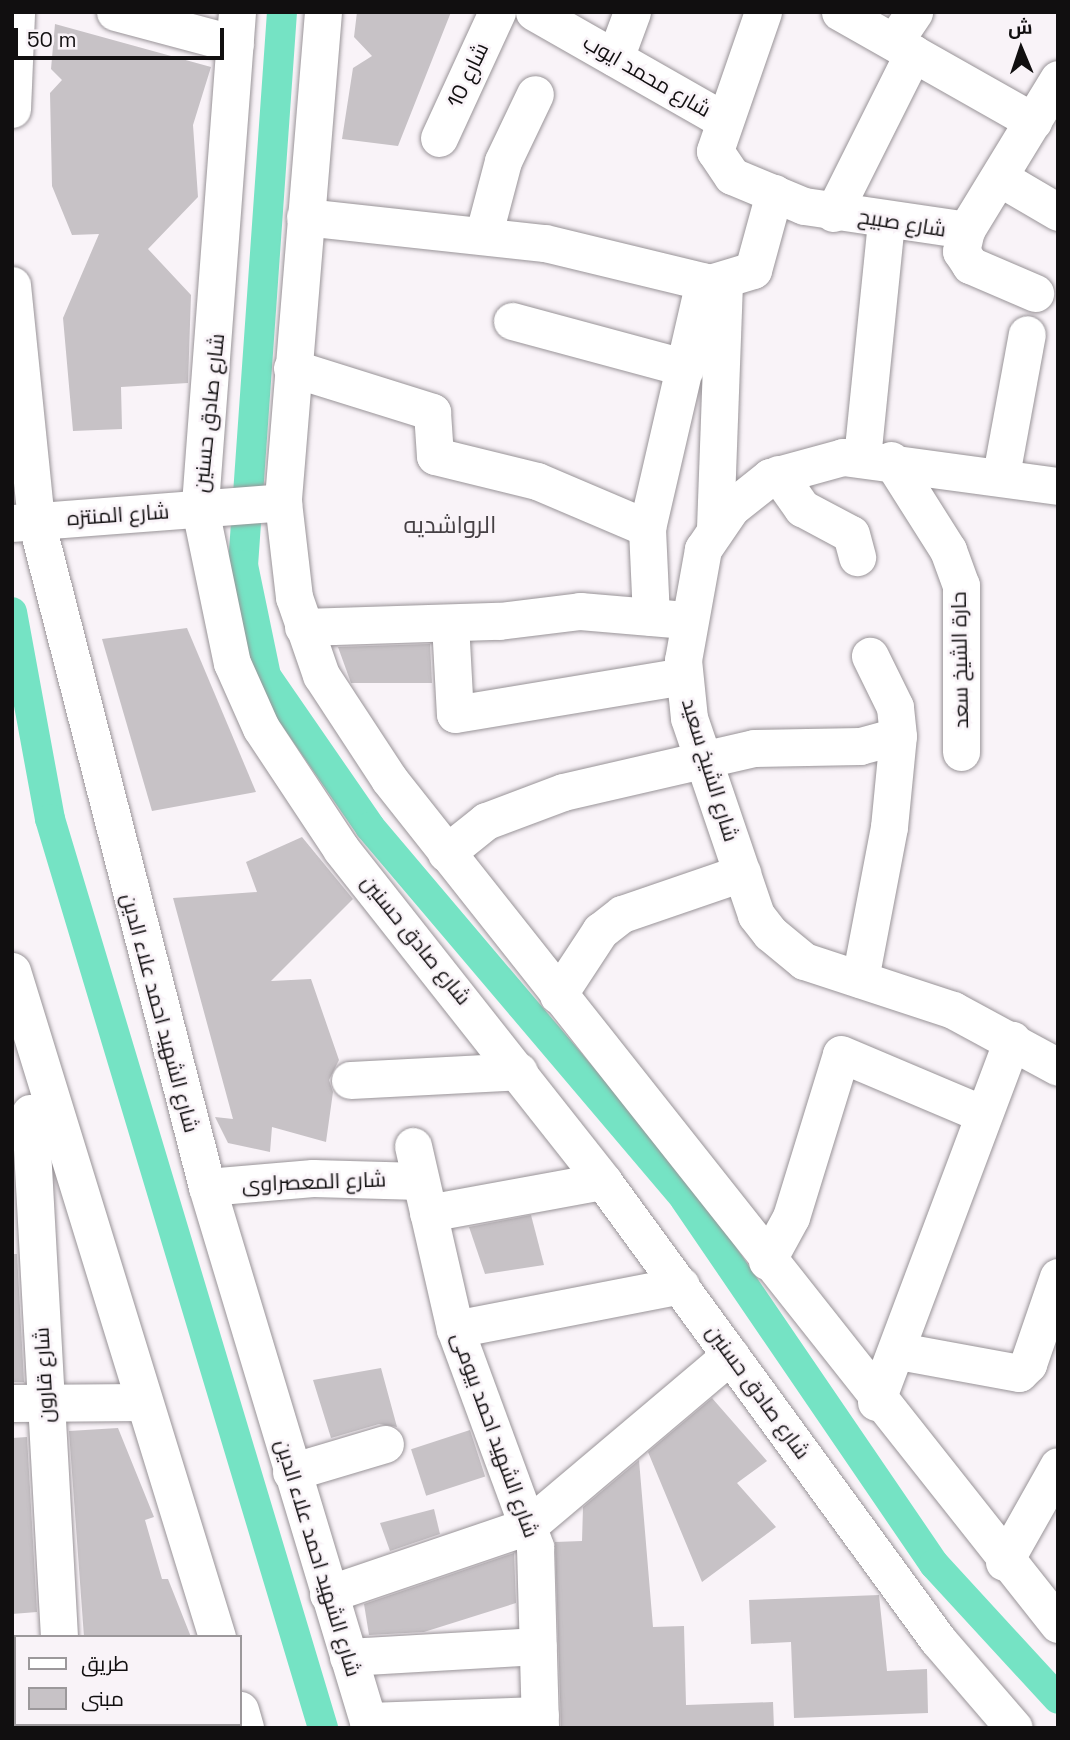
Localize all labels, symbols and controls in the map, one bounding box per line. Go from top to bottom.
scale bar [18,14,228,58]
north arrow [986,14,1056,84]
text: ش [1008,15,1033,40]
text: 50 m [27,26,77,53]
street label: شارع محمد ايوب [579,29,715,123]
street label: شارع 10 [442,39,494,111]
street label: شارع صبيح [856,204,948,242]
street label: شارع صادق حسنين [188,332,230,494]
street label: شارع المنتزه [66,499,170,531]
district label: الرواشديه [404,511,496,539]
street label: حارة الشيخ سعد [946,591,974,729]
street label: شارع الشيخ سعيد [676,695,744,845]
street label: شارع صادق حسنين [356,870,476,1010]
street label: شارع الشهيد احمد علاء الدين [116,891,204,1135]
street label: شارع المعصراوى [241,1167,387,1197]
street label: شارع صادق حسنين [701,1320,815,1464]
street label: شارع قارون [29,1326,59,1424]
street label: شارع الشهيد احمد بيومى [446,1329,544,1541]
street label: شارع الشهيد احمد علاء الدين [270,1436,366,1680]
legend [14,1635,242,1726]
text: طريق [81,1650,129,1677]
text: مبنى [81,1685,124,1712]

